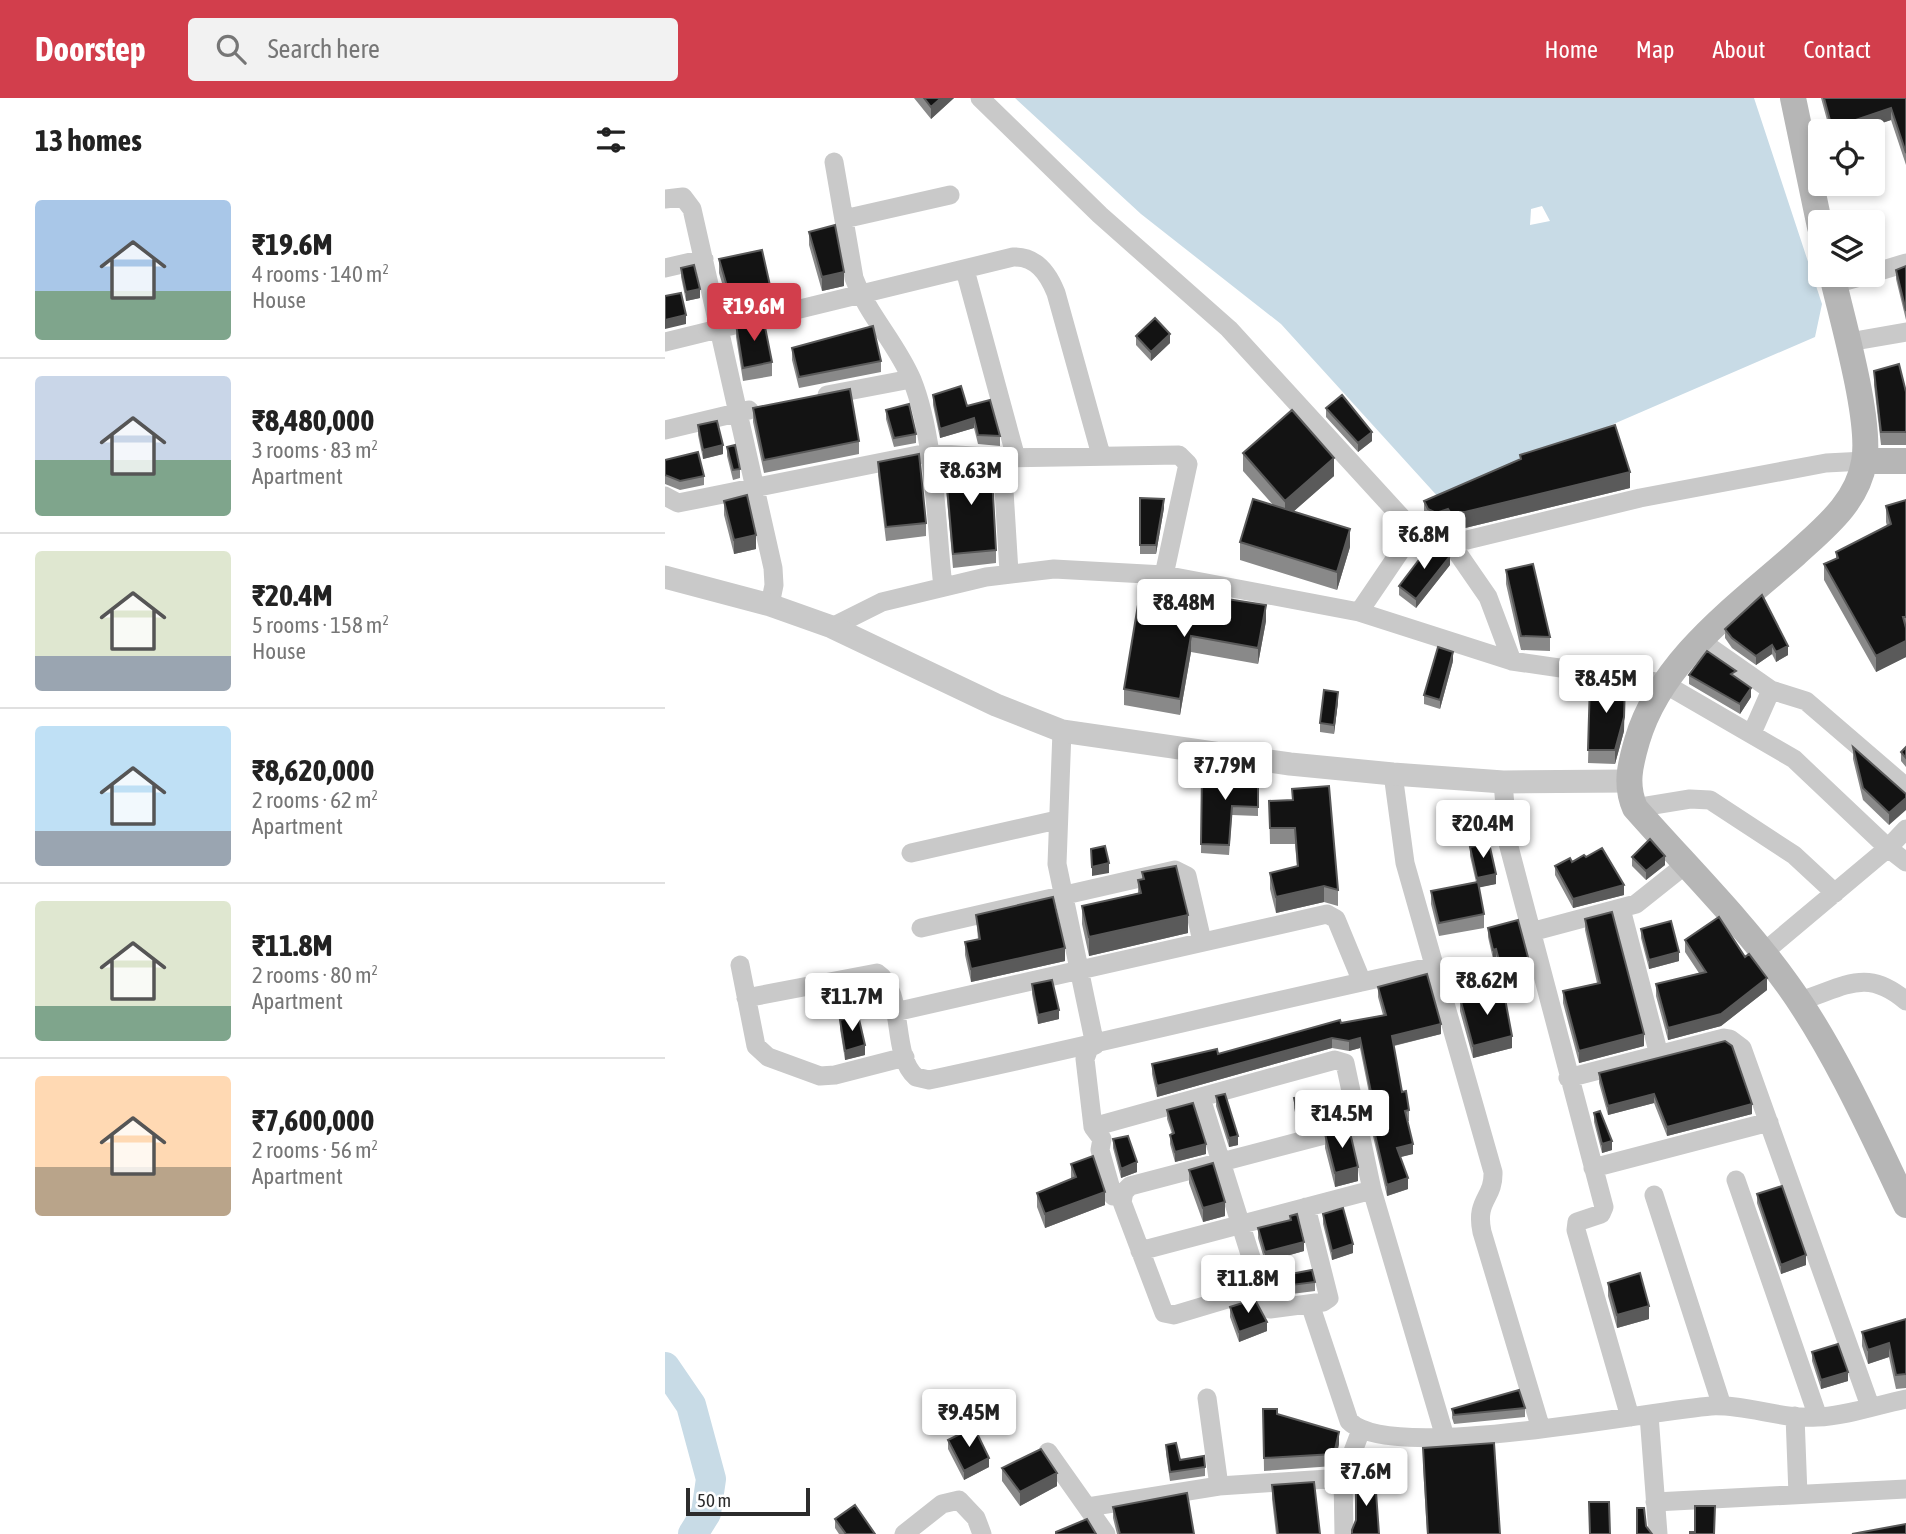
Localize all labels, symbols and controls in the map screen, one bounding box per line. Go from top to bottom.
search box [188,18,678,81]
text: Doorstep [35,30,146,68]
icon: search [212,30,250,68]
text: Search here [268,34,380,64]
text: Home [1544,36,1598,63]
text: Map [1636,36,1674,63]
text: About [1712,36,1765,63]
text: Contact [1803,36,1871,63]
map controls [1808,119,1885,287]
button: locate [1808,119,1885,196]
icon: filters [592,121,630,159]
text: 13 homes [35,123,142,157]
button: layers [1808,210,1885,287]
text: ₹19.6M [252,227,333,261]
icon: home [91,228,175,312]
text: 4 rooms · 140 m² [252,261,389,287]
pin: ₹19.6M [697,284,811,343]
text: House [252,287,306,313]
text: ₹19.6M [723,293,785,319]
text: ₹8,480,000 [252,403,374,437]
icon: home [91,404,175,488]
text: 3 rooms · 83 m² [252,437,378,463]
pin: ₹8.63M [914,448,1028,507]
text: ₹8.63M [940,457,1002,483]
text: Apartment [252,463,343,489]
pin: ₹6.8M [1375,512,1473,571]
text: ₹6.8M [1398,521,1450,547]
text: ₹20.4M [252,578,333,612]
icon: home [91,579,175,663]
pin: ₹8.48M [1127,580,1241,639]
text: ₹8.48M [1153,589,1215,615]
text: 5 rooms · 158 m² [252,612,389,638]
text: House [252,638,306,664]
pin: ₹8.45M [1549,656,1663,715]
text: ₹8.45M [1575,665,1637,691]
pin: ₹7.79M [1168,742,1282,802]
text: ₹7.79M [1194,752,1256,778]
text: ₹8,620,000 [252,753,374,787]
icon: home [91,754,175,838]
text: 2 rooms · 62 m² [252,787,378,813]
pin: ₹20.4M [1426,800,1540,860]
text: ₹20.4M [1452,810,1514,836]
text: Apartment [252,813,343,839]
text: ₹11.8M [252,928,333,962]
icon: home [91,929,175,1013]
pin: ₹8.62M [1430,958,1544,1017]
text: 2 rooms · 80 m² [252,962,378,988]
text: ₹8.62M [1456,967,1518,993]
pin: ₹11.7M [795,974,909,1033]
text: ₹11.7M [821,983,883,1009]
text: Apartment [252,988,343,1014]
pin: ₹14.5M [1285,1090,1399,1150]
text: ₹14.5M [1311,1100,1373,1126]
text: ₹7,600,000 [252,1103,374,1137]
icon: home [91,1104,175,1188]
text: 2 rooms · 56 m² [252,1137,378,1163]
text: Apartment [252,1163,343,1189]
pin: ₹11.8M [1191,1256,1305,1315]
text: ₹11.8M [1217,1265,1279,1291]
pin: ₹9.45M [912,1390,1026,1449]
text: ₹9.45M [938,1399,1000,1425]
pin: ₹7.6M [1317,1448,1415,1508]
text: ₹7.6M [1340,1458,1392,1484]
scale bar [686,1485,810,1517]
text: 50 m [697,1489,731,1511]

